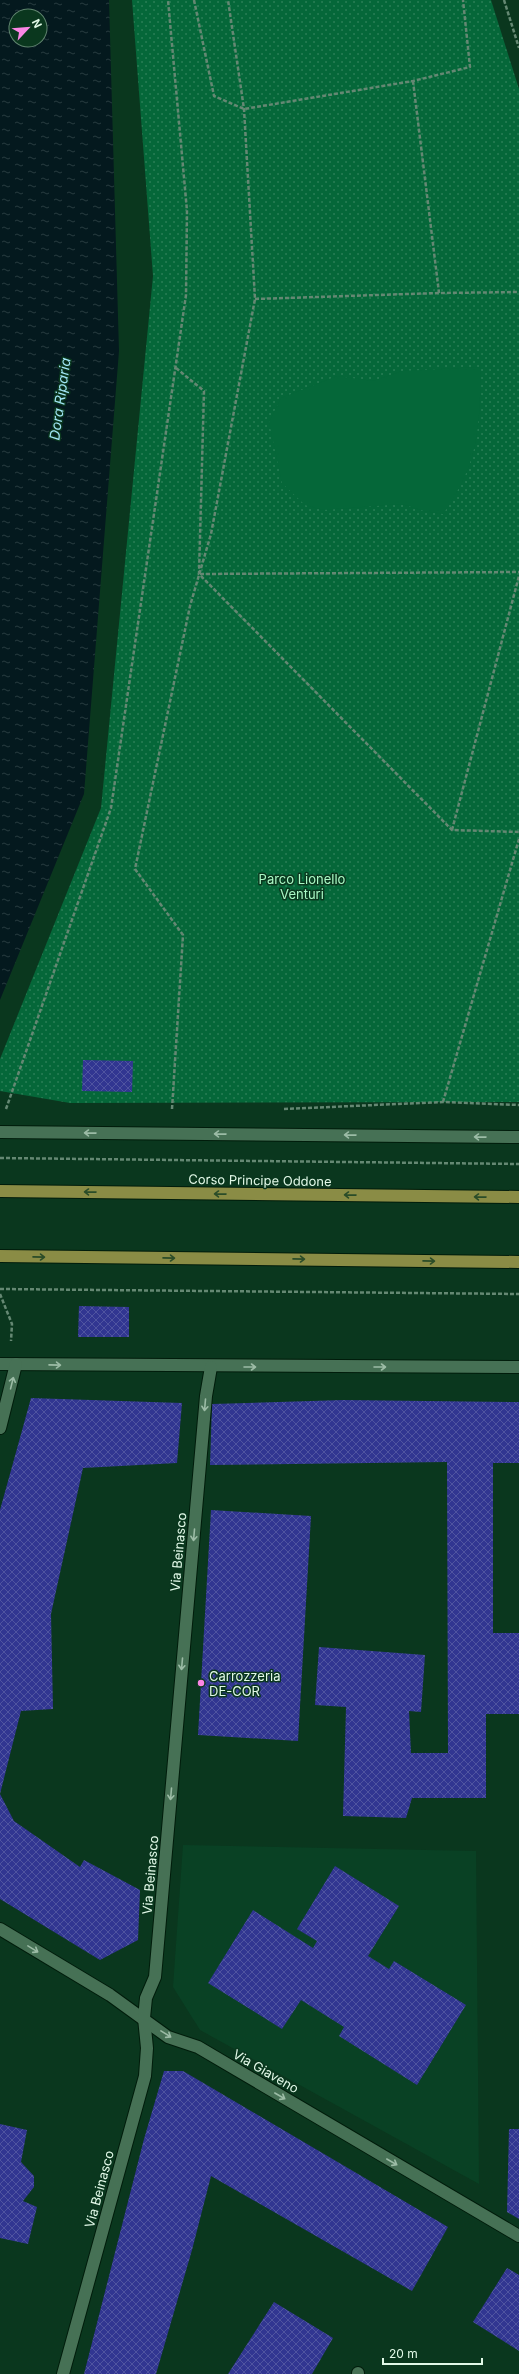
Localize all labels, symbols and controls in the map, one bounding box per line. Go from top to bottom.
north arrow [8,8,48,48]
text: N [29,17,45,30]
water label: Dora Riparia [45,356,74,441]
park label: Parco Lionello Venturi [259,871,346,902]
one-way arrow [84,1129,97,1137]
one-way arrow [214,1130,227,1138]
one-way arrow [344,1132,357,1139]
one-way arrow [474,1133,487,1141]
street label: Corso Principe Oddone [188,1171,332,1189]
one-way arrow [84,1188,97,1196]
one-way arrow [214,1190,227,1198]
one-way arrow [344,1191,357,1199]
one-way arrow [474,1193,487,1201]
one-way arrow [32,1253,45,1260]
one-way arrow [162,1254,175,1262]
one-way arrow [292,1255,305,1263]
one-way arrow [422,1257,435,1265]
one-way arrow [48,1361,61,1369]
one-way arrow [243,1363,256,1371]
one-way arrow [373,1363,386,1371]
one-way arrow [9,1376,16,1389]
one-way arrow [201,1398,209,1411]
street label: Via Beinasco [167,1512,189,1592]
one-way arrow [190,1528,197,1541]
one-way arrow [179,1657,186,1670]
place label: Carrozzeria DE-COR [209,1668,280,1699]
marker: Carrozzeria DE-COR [196,1678,206,1688]
one-way arrow [167,1787,175,1800]
street label: Via Beinasco [139,1835,161,1915]
one-way arrow [27,1946,39,1954]
one-way arrow [160,2031,172,2039]
street label: Via Giaveno [230,2046,302,2096]
one-way arrow [274,2092,286,2100]
street label: Via Beinasco [81,2148,117,2229]
one-way arrow [386,2158,398,2166]
scale bar [383,2340,482,2366]
text: 20 m [389,2346,418,2361]

